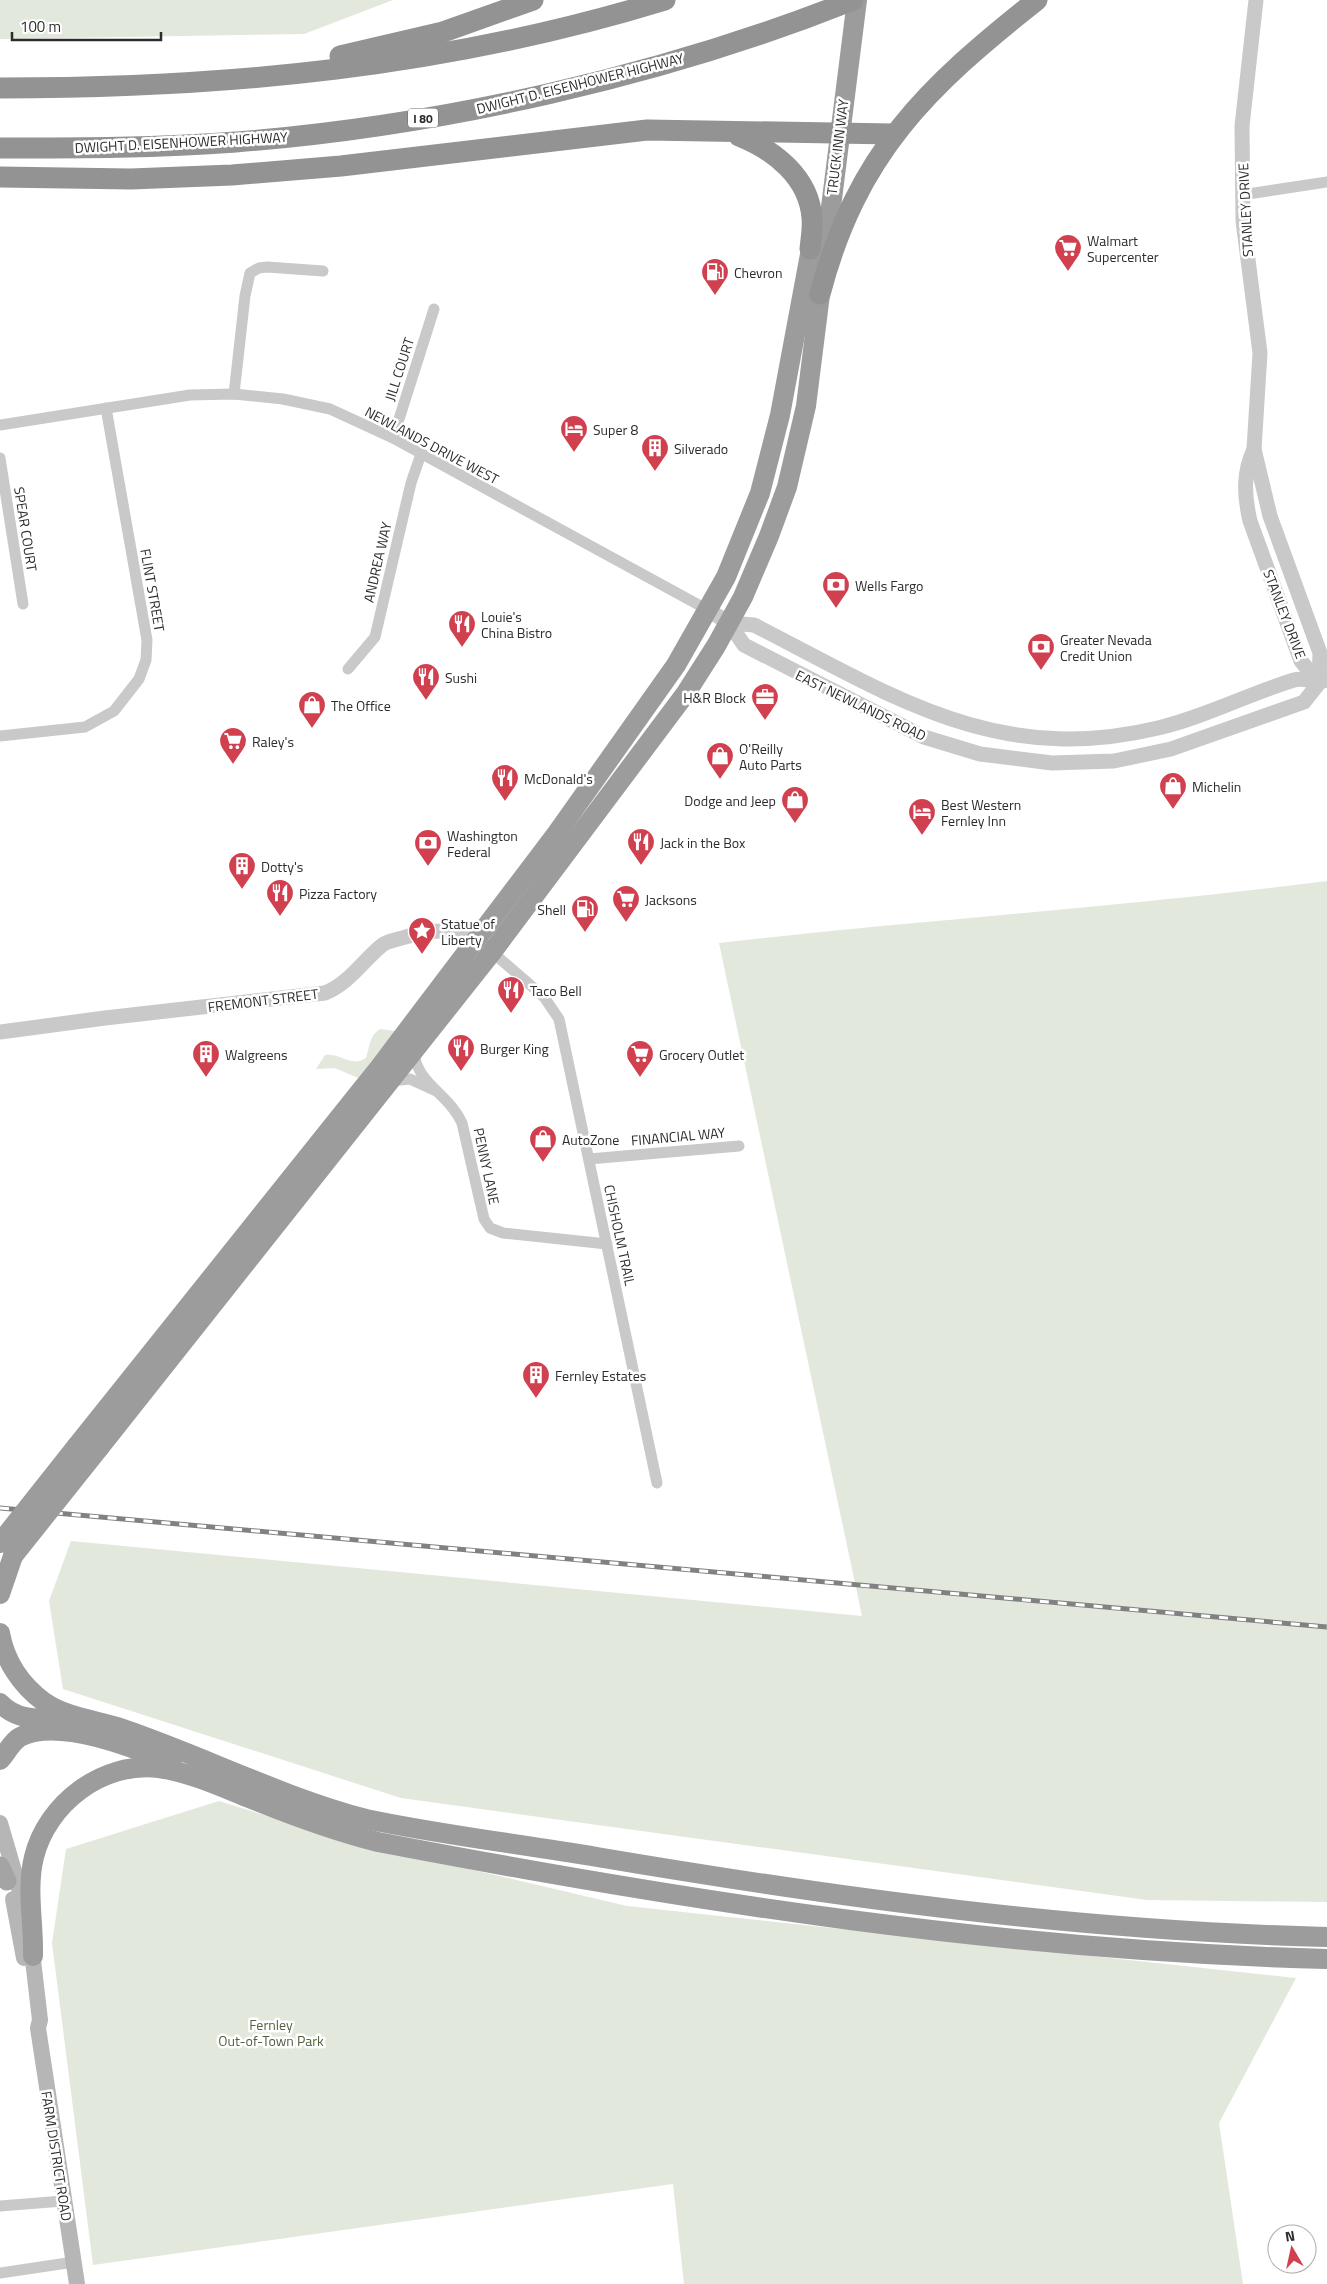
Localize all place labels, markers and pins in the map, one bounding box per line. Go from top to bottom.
place label: Walmart Supercenter [1087,230,1159,267]
supermarket icon: Walmart Supercenter [1053,233,1083,272]
fuel station icon: Chevron [700,257,730,296]
place label: Chevron [734,262,782,283]
hotel icon: Super 8 [559,414,589,453]
place label: Super 8 [593,419,638,440]
building icon: Silverado [640,433,670,472]
place label: Silverado [674,438,728,459]
bank icon: Wells Fargo [821,570,851,609]
place label: Wells Fargo [855,575,924,596]
place label: Louie's China Bistro [481,606,552,643]
restaurant icon: Louie's China Bistro [447,609,477,648]
place label: Greater Nevada Credit Union [1060,629,1152,666]
bank icon: Greater Nevada Credit Union [1026,632,1056,671]
restaurant icon: Sushi [411,662,441,701]
place label: Sushi [445,667,477,688]
office icon: H&R Block [750,682,780,721]
place label: H&R Block [683,687,746,708]
shop icon: The Office [297,690,327,729]
place label: The Office [331,695,391,716]
supermarket icon: Raley's [218,726,248,765]
place label: Raley's [252,731,294,752]
place label: O'Reilly Auto Parts [739,738,802,775]
shop icon: O'Reilly Auto Parts [705,741,735,780]
restaurant icon: McDonald's [490,763,520,802]
place label: McDonald's [524,768,593,789]
shop icon: Michelin [1158,771,1188,810]
place label: Michelin [1192,776,1241,797]
shop icon: Dodge and Jeep [780,785,810,824]
place label: Dodge and Jeep [684,790,776,811]
place label: Best Western Fernley Inn [941,794,1021,831]
hotel icon: Best Western Fernley Inn [907,797,937,836]
place label: Washington Federal [447,825,518,862]
restaurant icon: Jack in the Box [626,827,656,866]
bank icon: Washington Federal [413,828,443,867]
place label: Jack in the Box [660,832,746,853]
building icon: Dotty's [227,851,257,890]
place label: Dotty's [261,856,303,877]
restaurant icon: Pizza Factory [265,878,295,917]
place label: Pizza Factory [299,883,377,904]
supermarket icon: Jacksons [611,884,641,923]
place label: Jacksons [645,889,697,910]
fuel station icon: Shell [570,894,600,933]
place label: Shell [537,899,566,920]
place label: Statue of Liberty [441,913,495,950]
place icon: Statue of Liberty [407,916,437,955]
restaurant icon: Taco Bell [496,975,526,1014]
place label: Taco Bell [530,980,582,1001]
restaurant icon: Burger King [446,1033,476,1072]
place label: Burger King [480,1038,549,1059]
building icon: Walgreens [191,1039,221,1078]
supermarket icon: Grocery Outlet [625,1039,655,1078]
place label: Walgreens [225,1044,288,1065]
place label: Grocery Outlet [659,1044,744,1065]
shop icon: AutoZone [528,1124,558,1163]
place label: AutoZone [562,1129,619,1150]
building icon: Fernley Estates [521,1360,551,1399]
place label: Fernley Estates [555,1365,646,1386]

